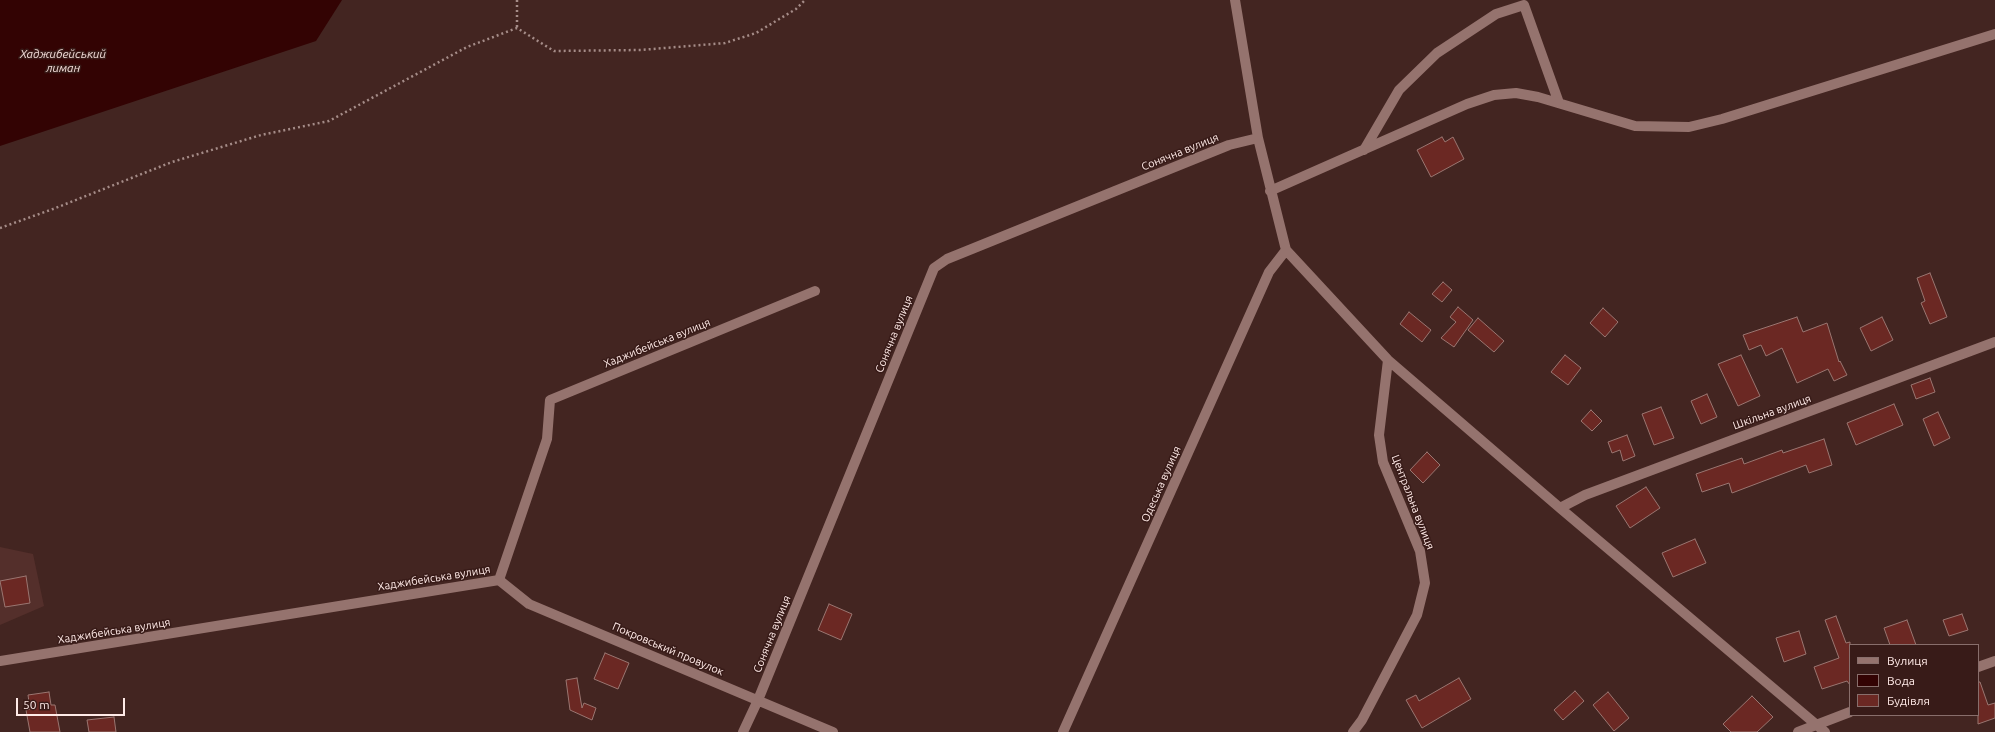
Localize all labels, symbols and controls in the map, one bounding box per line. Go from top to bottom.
water label: Хаджибейський лиман [20,47,106,75]
street label: Сонячна вулиця [1139,130,1221,174]
street label: Сонячна вулиця [872,293,916,375]
street label: Хаджибейська вулиця [602,316,712,370]
street label: Шкільна вулиця [1731,392,1813,432]
street label: Одеська вулиця [1138,444,1184,524]
street label: Центральна вулиця [1389,453,1437,551]
street label: Хаджибейська вулиця [377,563,491,593]
street label: Сонячна вулиця [750,593,794,675]
street label: Хаджибейська вулиця [57,616,171,646]
street label: Покровський провулок [610,620,726,678]
legend [1849,644,1979,716]
text: Вулиця [1887,654,1928,667]
text: Вода [1887,674,1915,687]
scale bar [18,690,127,716]
text: Будівля [1887,694,1930,707]
text: 50 m [23,698,50,711]

